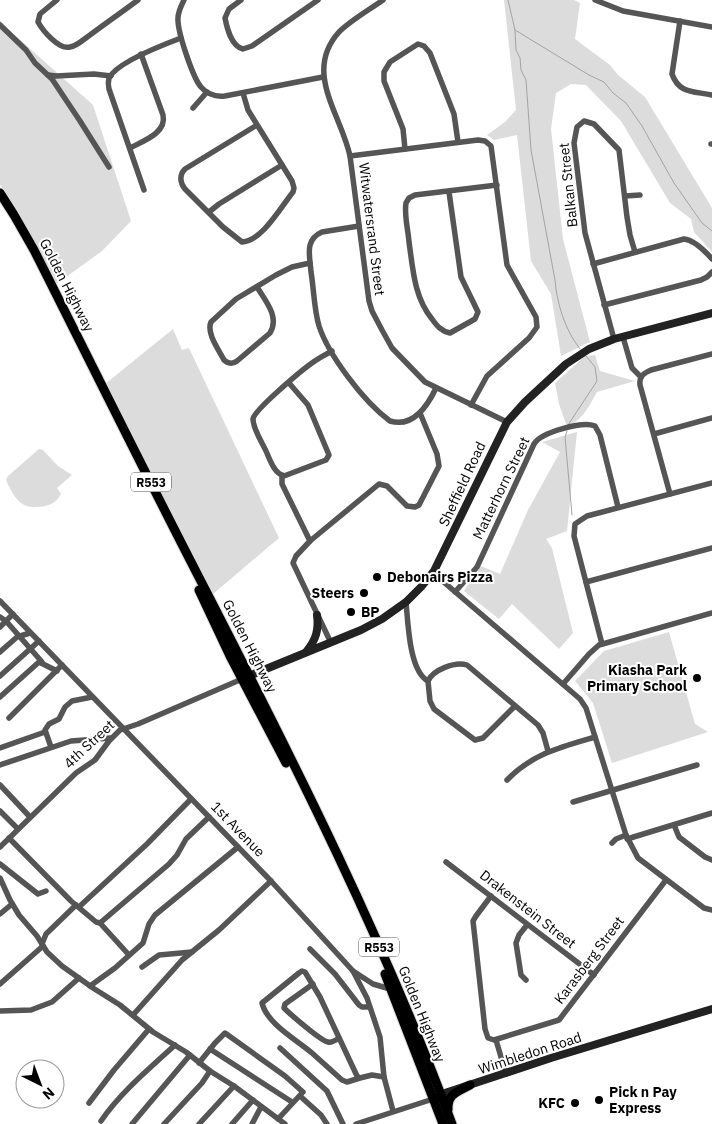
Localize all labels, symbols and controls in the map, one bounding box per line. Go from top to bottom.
street label: Balkan Street [555,142,581,228]
street label: Witwatersrand Street [355,161,389,297]
street label: Golden Highway [36,235,98,335]
street label: Matterhorn Street [468,434,534,542]
street label: Sheffield Road [435,439,489,529]
road number: R553 [131,472,171,492]
place label: Debonairs Pizza [387,568,493,586]
marker: Debonairs Pizza [371,571,383,583]
place label: Steers [312,584,354,602]
marker: Steers [358,587,370,599]
street label: Golden Highway [219,596,281,696]
place label: BP [361,603,380,621]
marker: BP [345,606,357,618]
place label: Kiasha Park Primary School [587,661,688,695]
marker: Kiasha Park Primary School [691,672,703,684]
street label: 4th Street [60,716,118,772]
street label: 1st Avenue [207,798,269,861]
street label: Drakenstein Street [476,866,580,952]
street label: Karasberg Street [550,912,628,1007]
road number: R553 [359,938,399,956]
street label: Golden Highway [395,963,449,1065]
street label: Wimbledon Road [476,1028,584,1078]
north arrow [15,1059,65,1109]
place label: Pick n Pay Express [609,1083,677,1117]
text: N [39,1084,58,1104]
place label: KFC [538,1094,565,1112]
marker: Pick n Pay Express [593,1094,605,1106]
marker: KFC [569,1097,581,1109]

